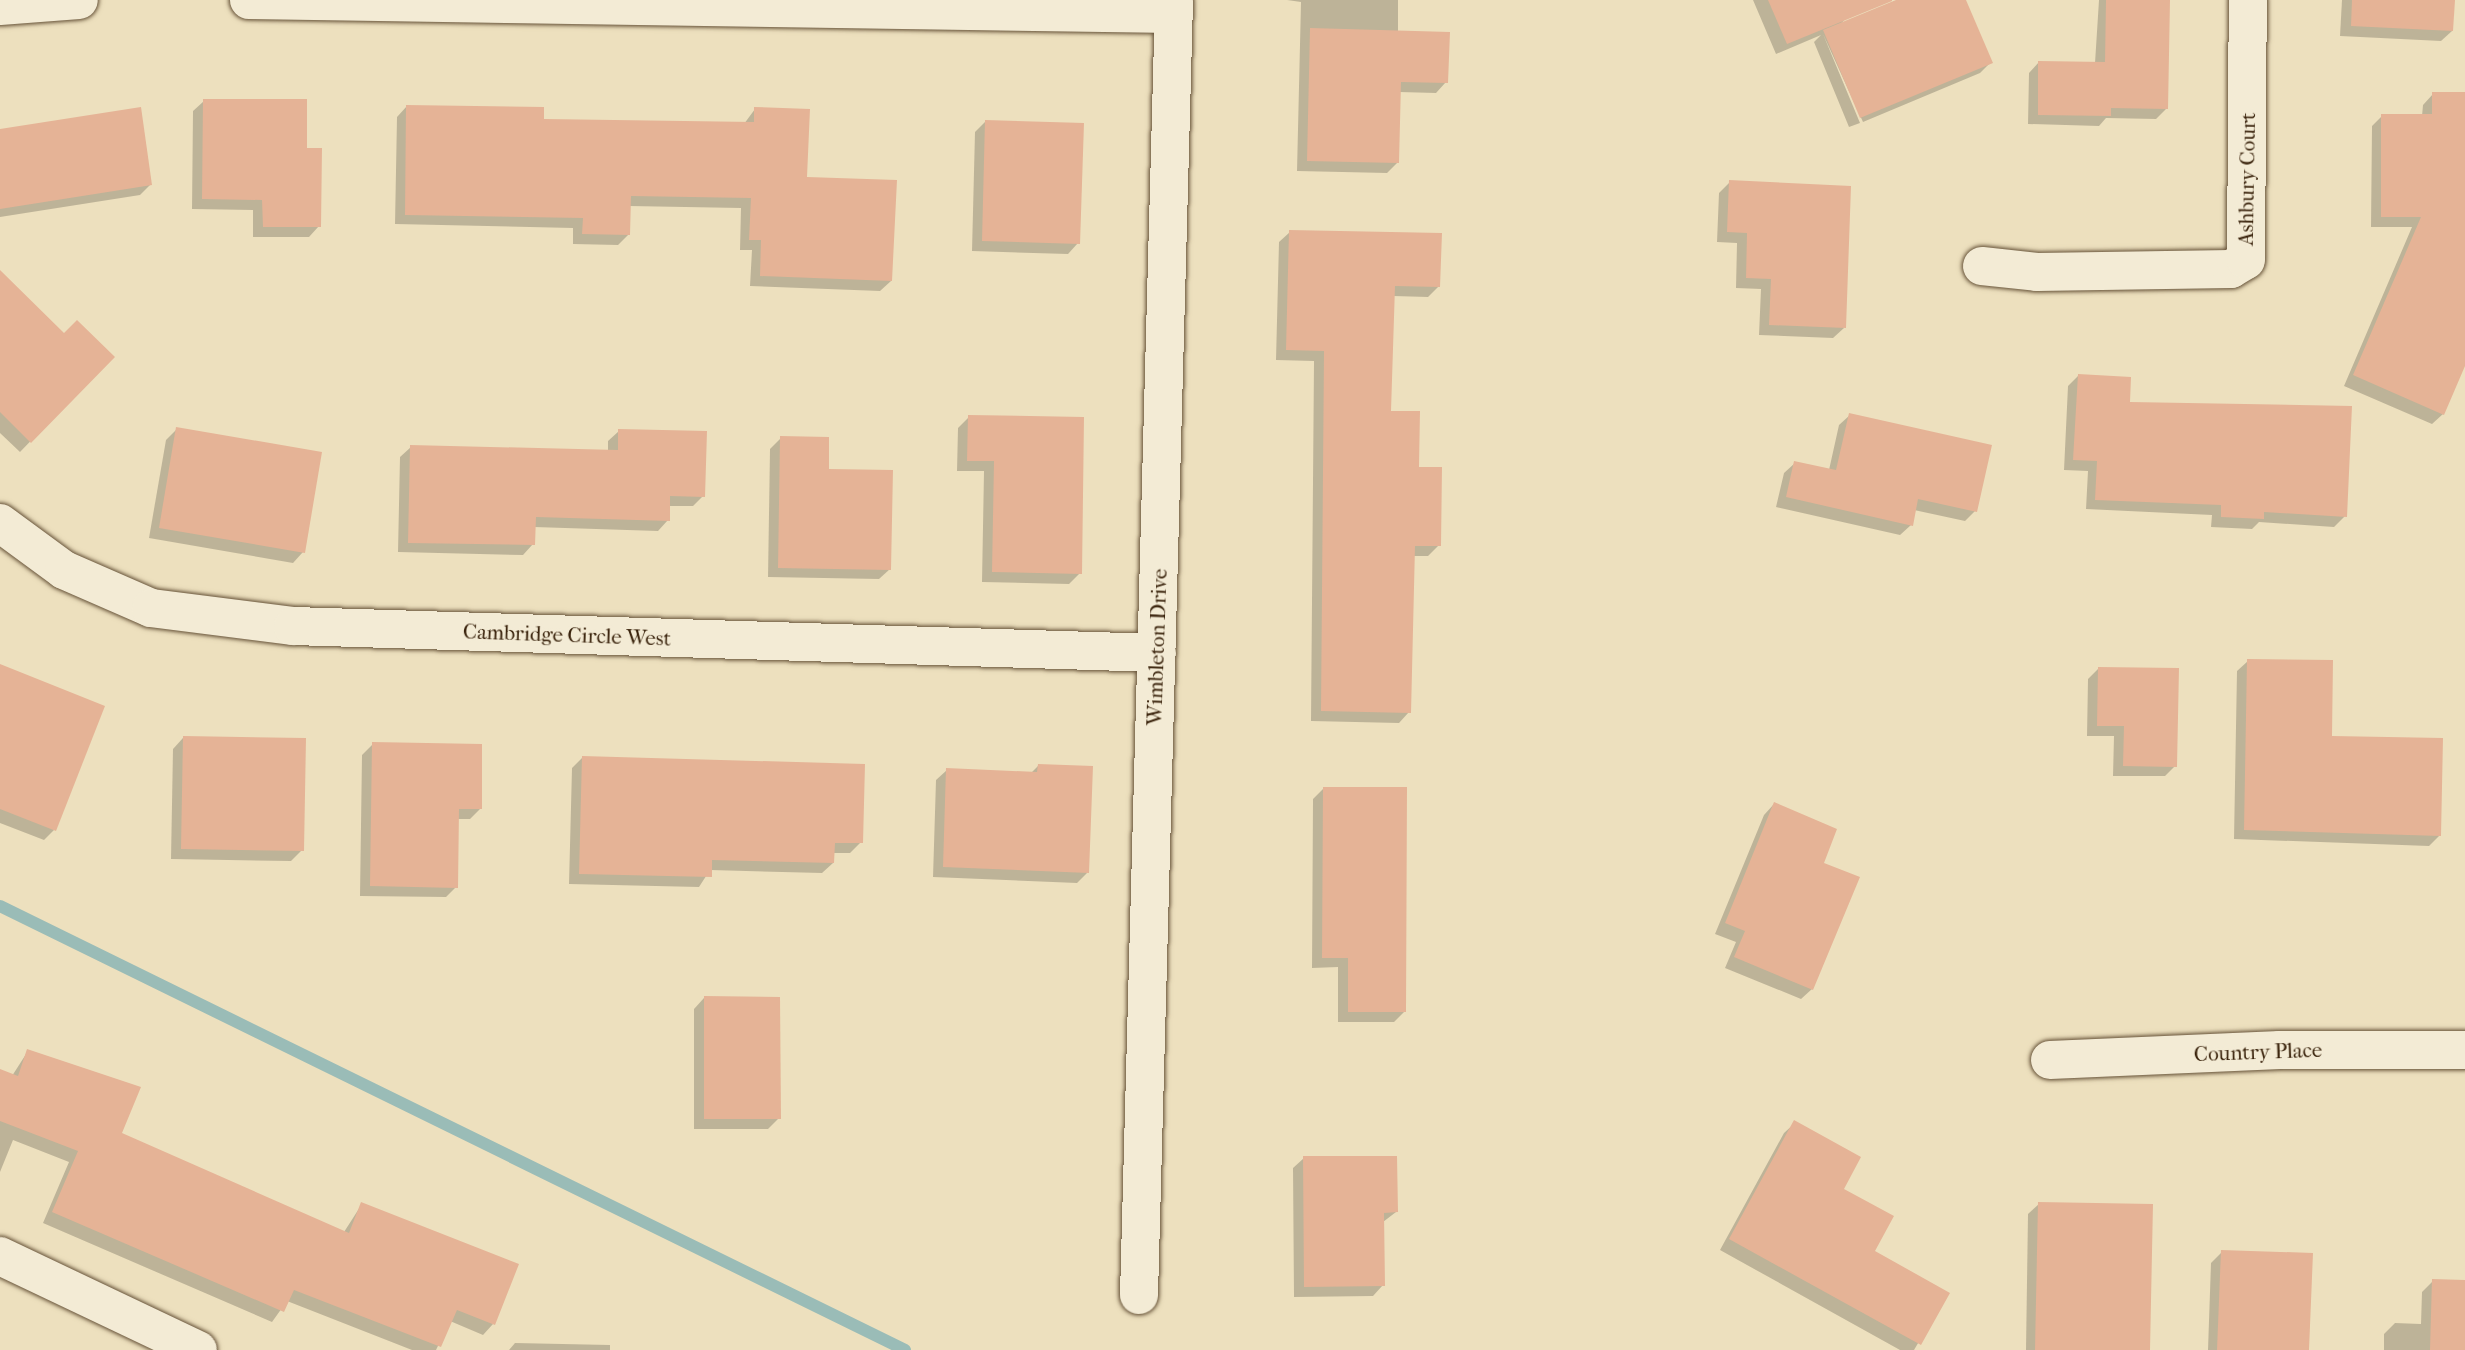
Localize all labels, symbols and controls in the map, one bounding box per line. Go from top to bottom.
street label: Ashbury Court [2233,112,2261,246]
street label: Wimbleton Drive [1142,568,1172,726]
street label: Cambridge Circle West [462,619,672,651]
street label: Country Place [2193,1037,2323,1067]

